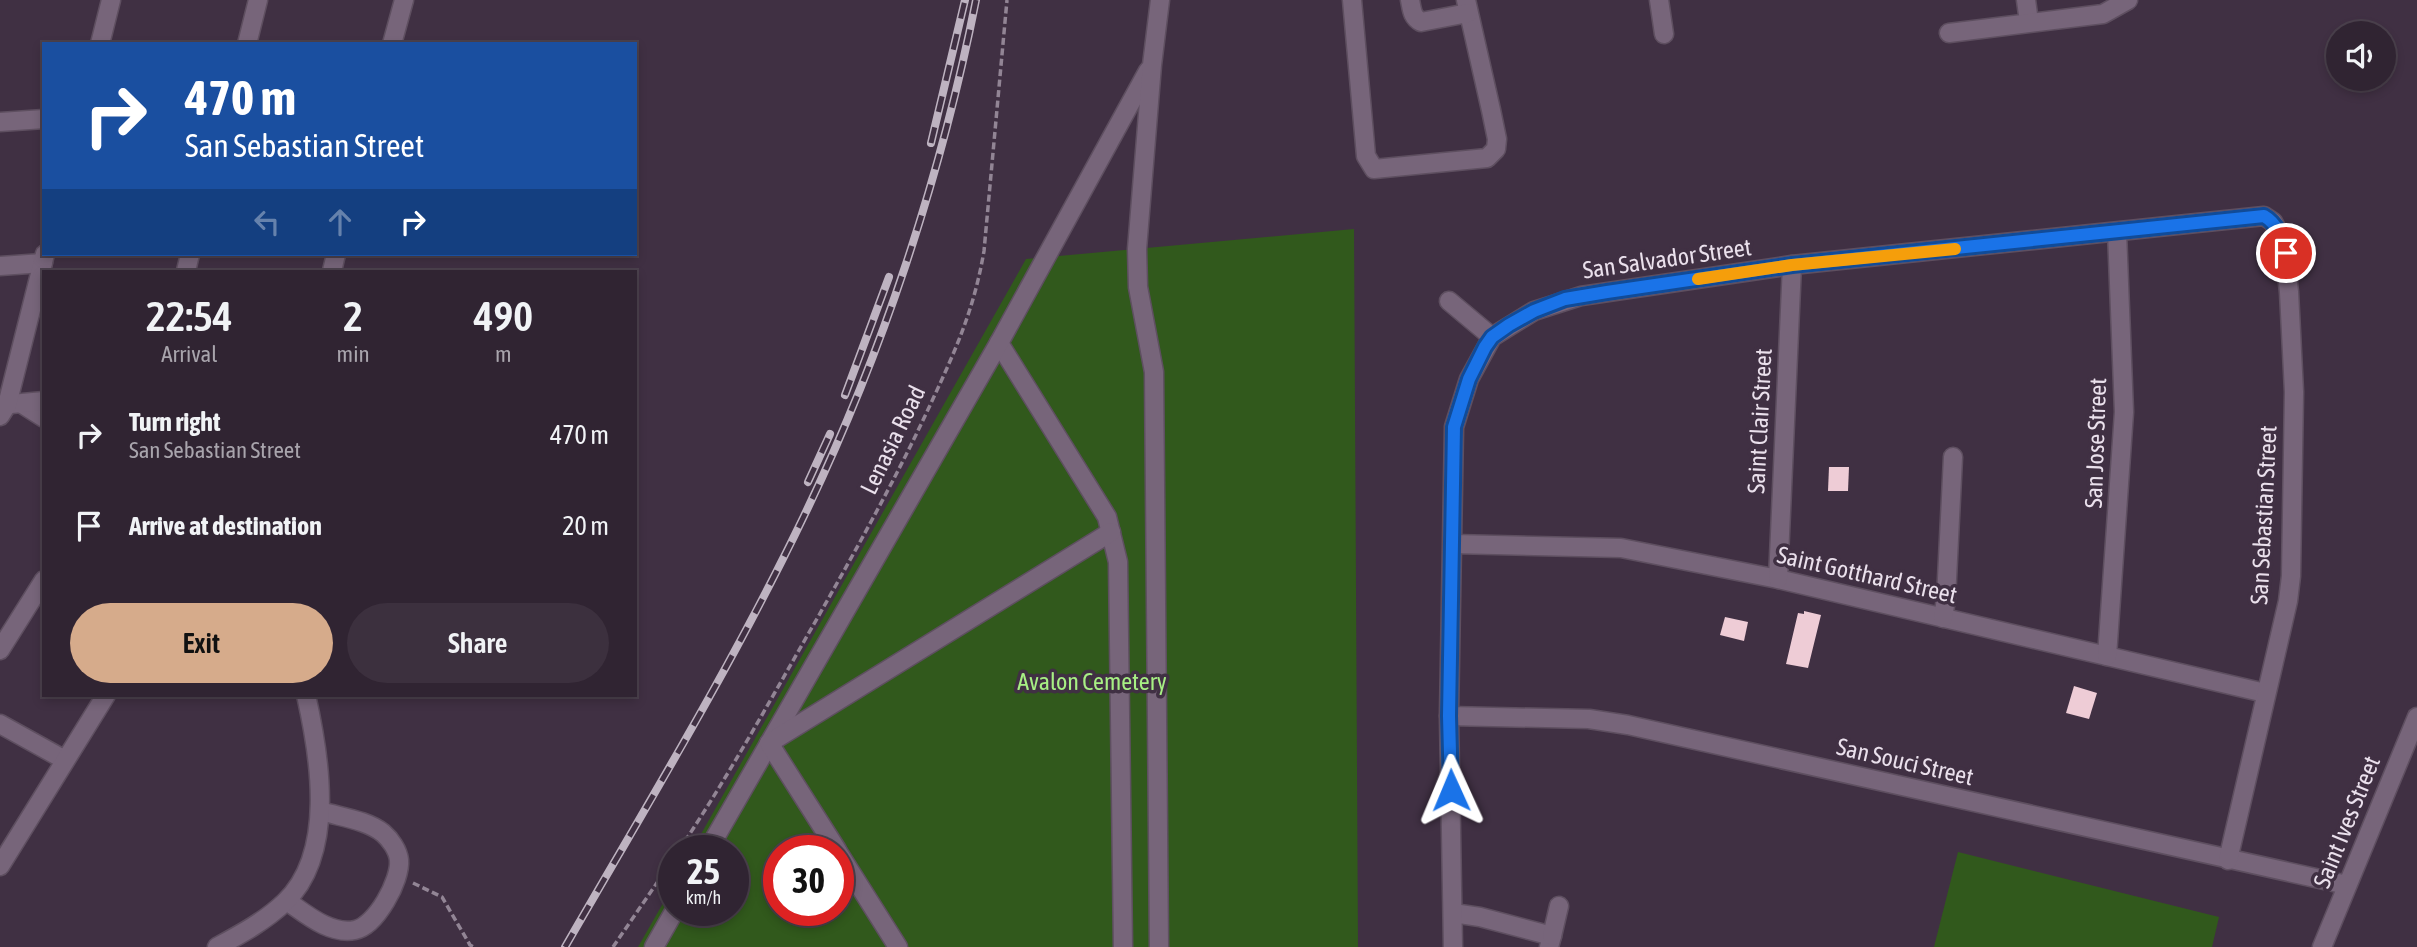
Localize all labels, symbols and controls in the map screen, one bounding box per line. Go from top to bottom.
map controls [2326,21,2396,91]
button: sound [2326,21,2396,91]
text: 470 m [185,69,296,125]
icon: right [70,70,161,161]
text: San Sebastian Street [185,127,424,164]
icon: left [248,203,286,241]
icon: ahead [321,203,359,241]
icon: right [394,203,432,241]
pin [2256,223,2316,283]
street label: San Salvador Street [1581,233,1753,284]
icon: arrive [2267,234,2305,272]
text: 22:54 [146,292,233,340]
text: 2 [343,292,363,340]
text: 490 [474,292,533,340]
text: Arrival [161,341,217,367]
text: min [337,341,370,367]
text: m [495,341,512,367]
street label: Saint Clair Street [1742,348,1777,494]
street label: San Jose Street [2080,377,2111,509]
street label: Lenasia Road [855,381,930,498]
text: Turn right [129,407,220,437]
icon: right [70,416,108,454]
text: 470 m [550,420,609,450]
street label: San Sebastian Street [2245,425,2282,605]
text: San Sebastian Street [129,437,301,463]
icon: arrive [70,507,108,545]
text: Arrive at destination [129,511,322,541]
text: 20 m [562,511,609,541]
street label: Saint Gotthard Street [1775,541,1960,608]
button: Exit [70,603,333,683]
button: Share [347,603,609,683]
park label: Avalon Cemetery [1017,668,1167,695]
street label: San Souci Street [1834,733,1976,790]
street label: Saint Ives Street [2308,752,2385,892]
position arrow [1414,753,1488,827]
speed limit sign: 30 [763,835,854,926]
text: 25 [687,851,720,891]
text: km/h [686,887,721,908]

